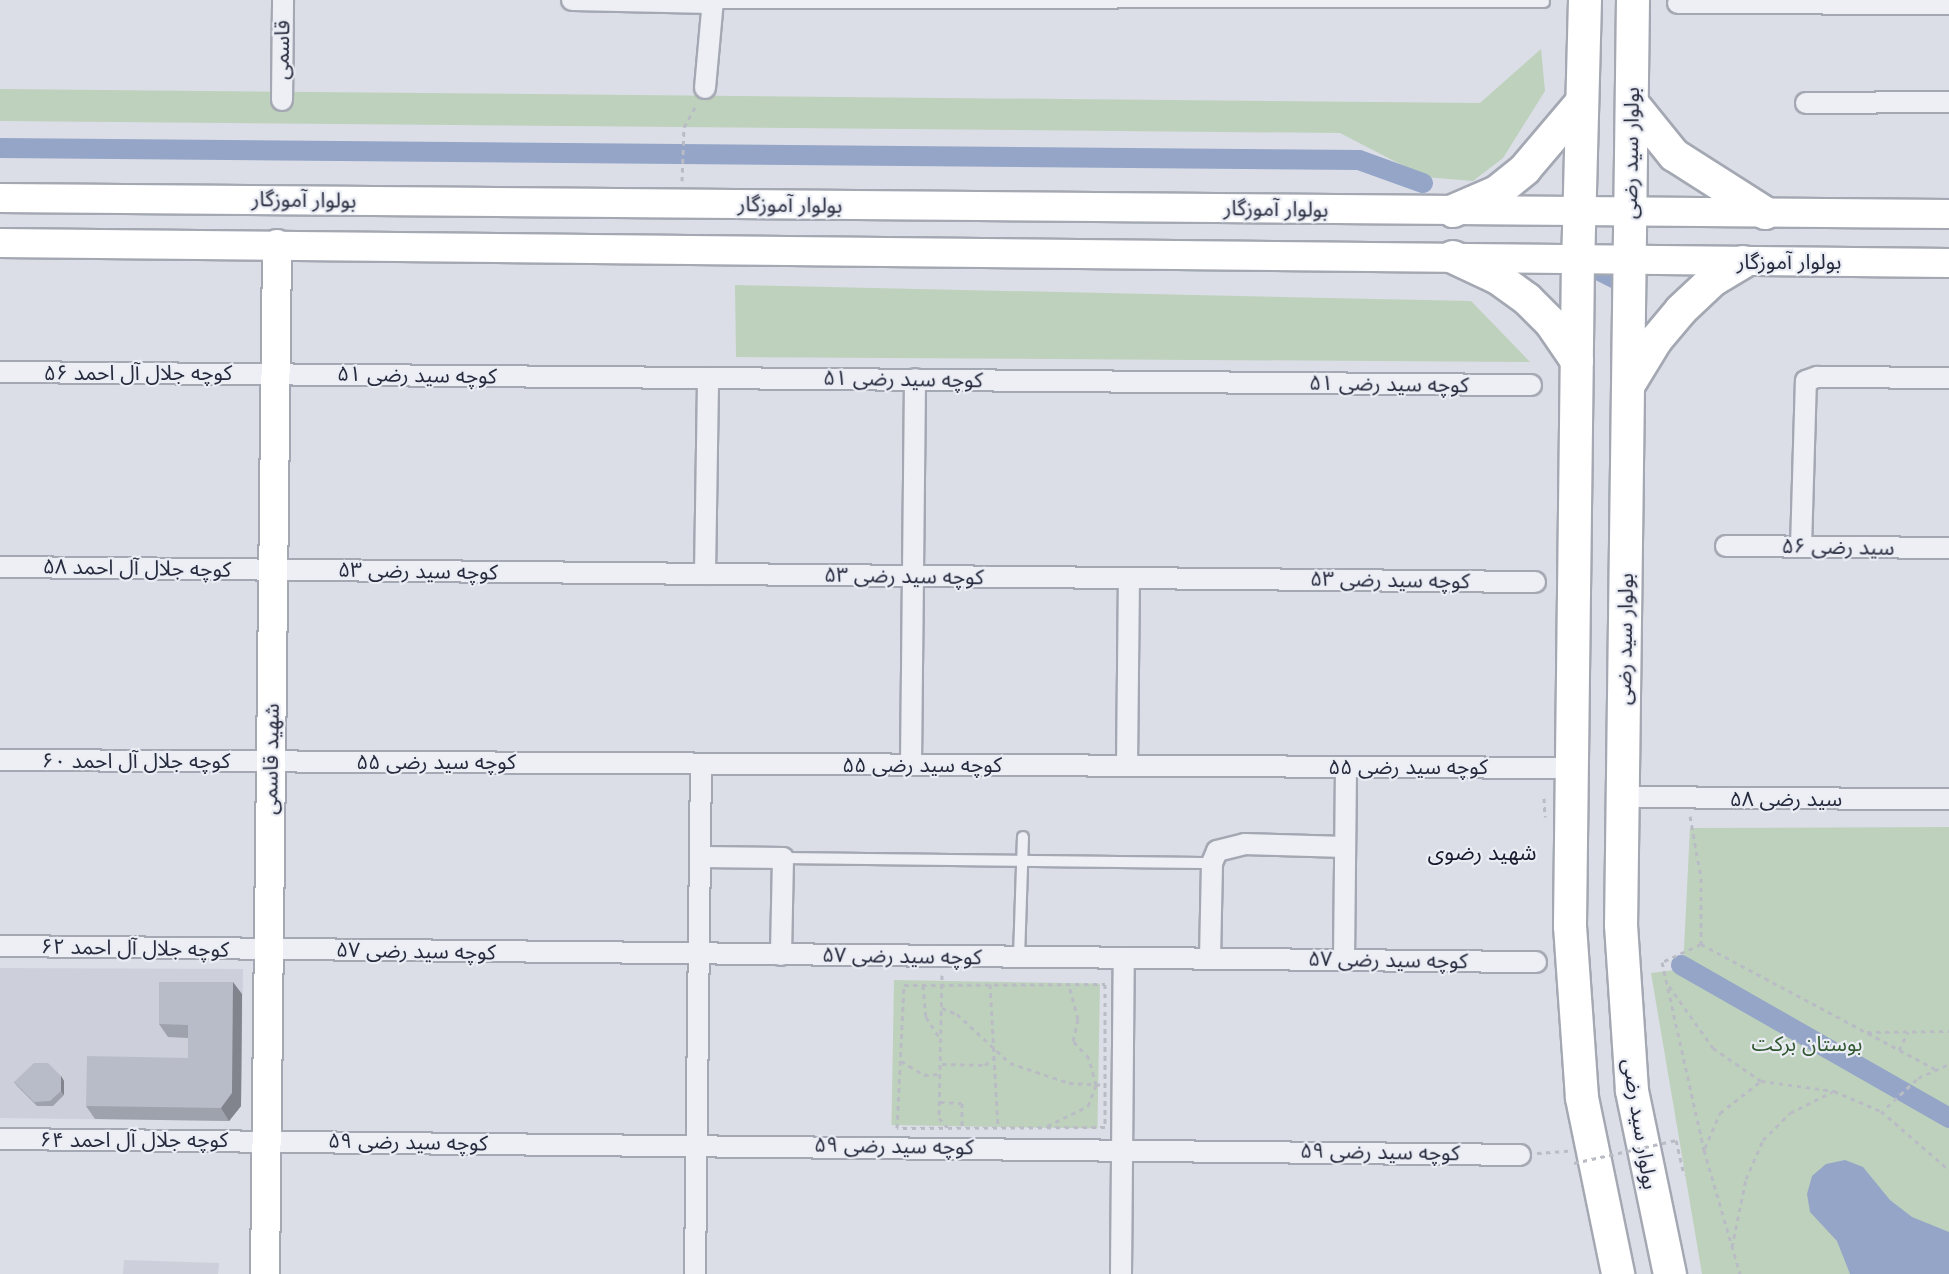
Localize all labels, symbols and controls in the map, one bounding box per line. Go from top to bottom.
street label: قاسمی [269,20,295,80]
street label: بولوار سید رضی [1617,87,1645,219]
street label: بولوار آموزگار [251,186,357,214]
street label: بولوار آموزگار [737,191,843,219]
street label: بولوار آموزگار [1223,195,1329,223]
street label: بولوار آموزگار [1737,249,1841,275]
street label: کوچه جلال آل احمد ۵۶ [44,360,232,386]
street label: کوچه سید رضی ۵۱ [337,361,497,389]
street label: کوچه سید رضی ۵۱ [823,365,983,393]
street label: کوچه سید رضی ۵۱ [1309,370,1469,398]
street label: سید رضی ۵۶ [1781,533,1895,561]
street label: کوچه جلال آل احمد ۵۸ [43,554,231,582]
street label: کوچه سید رضی ۵۳ [338,557,498,585]
street label: کوچه سید رضی ۵۳ [824,562,984,590]
street label: کوچه سید رضی ۵۳ [1310,566,1470,594]
street label: بولوار سید رضی [1611,573,1639,705]
street label: شهید قاسمی [257,703,285,815]
street label: کوچه جلال آل احمد ۶۰ [42,748,230,774]
street label: کوچه سید رضی ۵۵ [356,749,516,775]
street label: کوچه سید رضی ۵۵ [842,752,1002,778]
street label: کوچه سید رضی ۵۵ [1328,754,1488,780]
street label: سید رضی ۵۸ [1730,786,1842,812]
district label: شهید رضوی [1428,840,1536,866]
street label: کوچه جلال آل احمد ۶۲ [41,934,229,962]
street label: کوچه سید رضی ۵۷ [336,937,496,965]
street label: کوچه سید رضی ۵۷ [822,942,982,970]
street label: کوچه سید رضی ۵۷ [1308,946,1468,974]
park label: بوستان برکت [1752,1031,1862,1057]
street label: بولوار سید رضی [1617,1057,1663,1191]
street label: کوچه جلال آل احمد ۶۴ [40,1127,228,1153]
street label: کوچه سید رضی ۵۹ [328,1128,488,1156]
street label: کوچه سید رضی ۵۹ [814,1132,974,1160]
street label: کوچه سید رضی ۵۹ [1300,1138,1460,1166]

